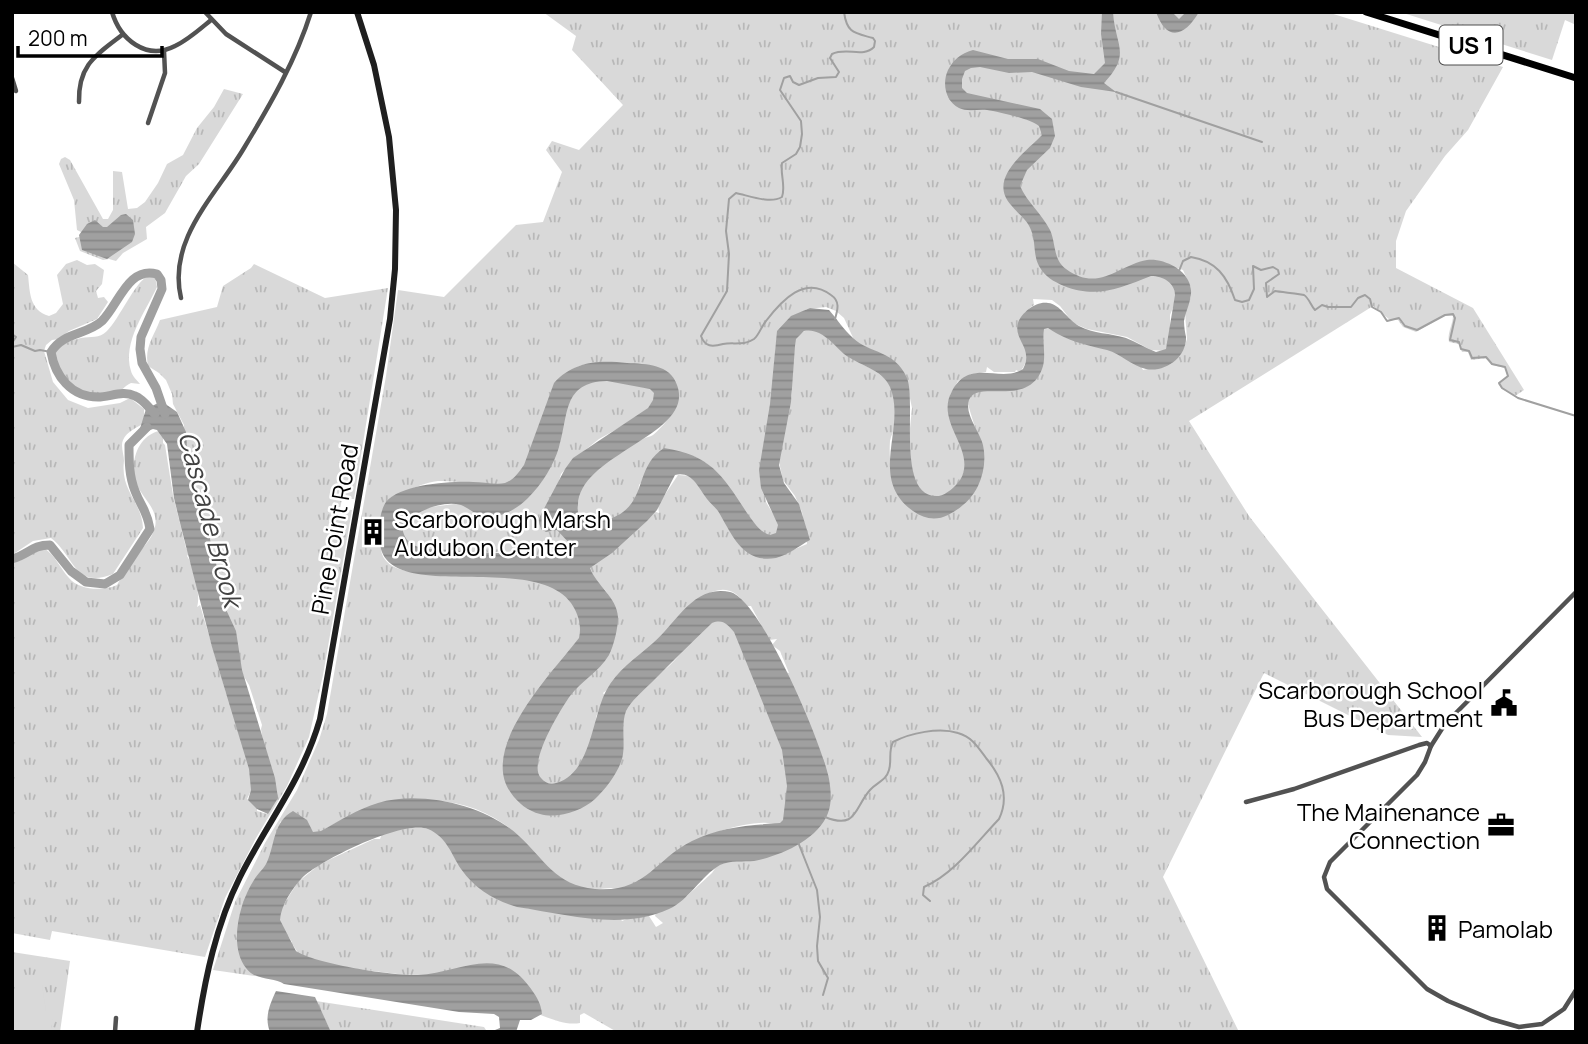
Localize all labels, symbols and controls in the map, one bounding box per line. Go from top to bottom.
scale bar [18,14,161,58]
text: 200 m [28,24,88,52]
road number: US 1 [1440,26,1502,64]
water label: Cascade Brook [170,427,253,615]
street label: Pine Point Road [303,441,365,617]
place label: Scarborough Marsh Audubon Center [394,502,611,563]
building icon: Scarborough Marsh Audubon Center [358,517,388,547]
place label: Scarborough School Bus Department [1258,673,1483,734]
public building icon: Scarborough School Bus Department [1489,688,1519,718]
place label: The Mainenance Connection [1297,795,1480,856]
office icon: The Mainenance Connection [1486,810,1516,840]
place label: Pamolab [1458,912,1553,945]
building icon: Pamolab [1422,913,1452,943]

